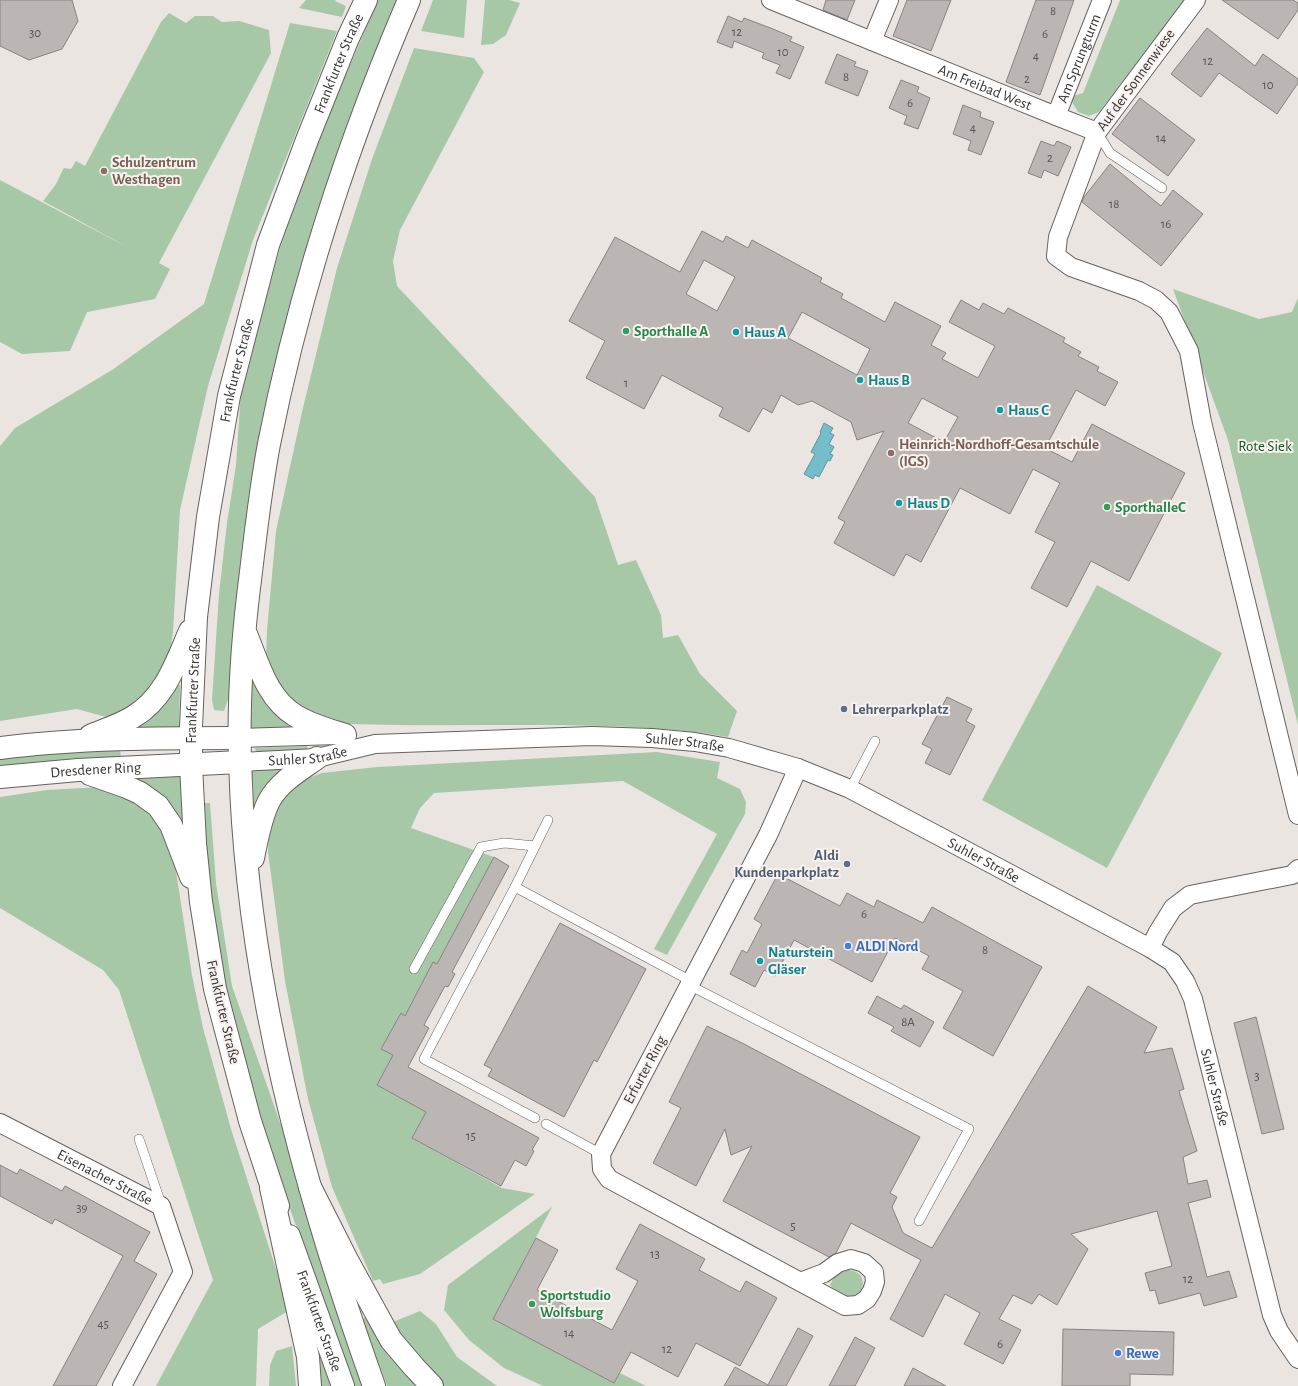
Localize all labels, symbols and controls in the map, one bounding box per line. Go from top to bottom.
house number: 8 [1050,5,1056,18]
street label: Frankfurter Straße [311,11,366,115]
street label: Am Sprungturm [1055,12,1103,105]
house number: 12 [732,26,742,39]
street label: Auf der Sonnenwiese [1094,26,1178,134]
house number: 30 [29,27,41,40]
house number: 6 [1042,28,1048,41]
house number: 10 [777,46,789,59]
house number: 4 [1033,50,1039,63]
house number: 12 [1203,55,1213,68]
street label: Am Freibad West [936,61,1034,113]
house number: 8 [843,71,849,84]
house number: 2 [1024,73,1030,86]
house number: 10 [1262,79,1274,92]
house number: 6 [907,97,913,110]
house number: 4 [970,122,976,135]
house number: 14 [1156,132,1166,145]
house number: 2 [1047,152,1053,165]
place label: Schulzentrum Westhagen [112,155,196,187]
marker: Schulzentrum Westhagen [99,166,109,176]
house number: 18 [1109,198,1119,211]
house number: 16 [1161,218,1171,231]
street label: Frankfurter Straße [217,317,256,423]
place label: Sporthalle A [634,324,708,339]
place label: Haus A [744,325,786,340]
marker: Sporthalle A [621,326,631,336]
marker: Haus A [731,327,741,337]
place label: Haus B [868,373,910,388]
marker: Haus B [855,375,865,385]
house number: 1 [624,377,628,390]
place label: Haus C [1008,403,1049,418]
marker: Haus C [995,405,1005,415]
place label: Heinrich-Nordhoff-Gesamtschule (IGS) [899,437,1099,469]
park label: Rote Siek [1238,439,1292,454]
marker: Heinrich-Nordhoff-Gesamtschule (IGS) [886,448,896,458]
place label: Haus D [907,496,950,511]
marker: Haus D [894,498,904,508]
place label: SporthalleC [1115,500,1186,515]
marker: SporthalleC [1102,502,1112,512]
street label: Frankfurter Straße [184,637,203,744]
place label: Lehrerparkplatz [852,702,949,717]
marker: Lehrerparkplatz [839,704,849,714]
street label: Suhler Straße [645,730,725,755]
street label: Suhler Straße [268,744,349,768]
street label: Dresdener Ring [50,759,142,780]
street label: Suhler Straße [945,835,1022,885]
place label: Aldi Kundenparkplatz [734,848,839,880]
marker: Aldi Kundenparkplatz [842,859,852,869]
house number: 6 [861,908,867,921]
place label: ALDI Nord [856,939,919,954]
marker: ALDI Nord [843,941,853,951]
house number: 8 [982,944,988,957]
place label: Naturstein Gläser [768,945,833,977]
marker: Naturstein Gläser [755,956,765,966]
street label: Frankfurter Straße [204,958,242,1066]
house number: 8A [901,1016,915,1029]
street label: Erfurter Ring [621,1033,669,1106]
street label: Suhler Straße [1198,1047,1232,1128]
house number: 3 [1254,1070,1260,1083]
house number: 15 [466,1130,476,1143]
street label: Eisenacher Straße [55,1146,155,1208]
house number: 39 [76,1202,88,1215]
house number: 5 [790,1220,796,1233]
house number: 13 [650,1248,660,1261]
street label: Frankfurter Straße [294,1268,345,1373]
house number: 12 [1183,1273,1193,1286]
place label: Sportstudio Wolfsburg [540,1288,611,1320]
marker: Sportstudio Wolfsburg [527,1299,537,1309]
house number: 45 [97,1318,109,1331]
house number: 14 [564,1327,574,1340]
house number: 6 [997,1338,1003,1351]
house number: 12 [662,1343,672,1356]
place label: Rewe [1126,1346,1159,1361]
marker: Rewe [1113,1348,1123,1358]

